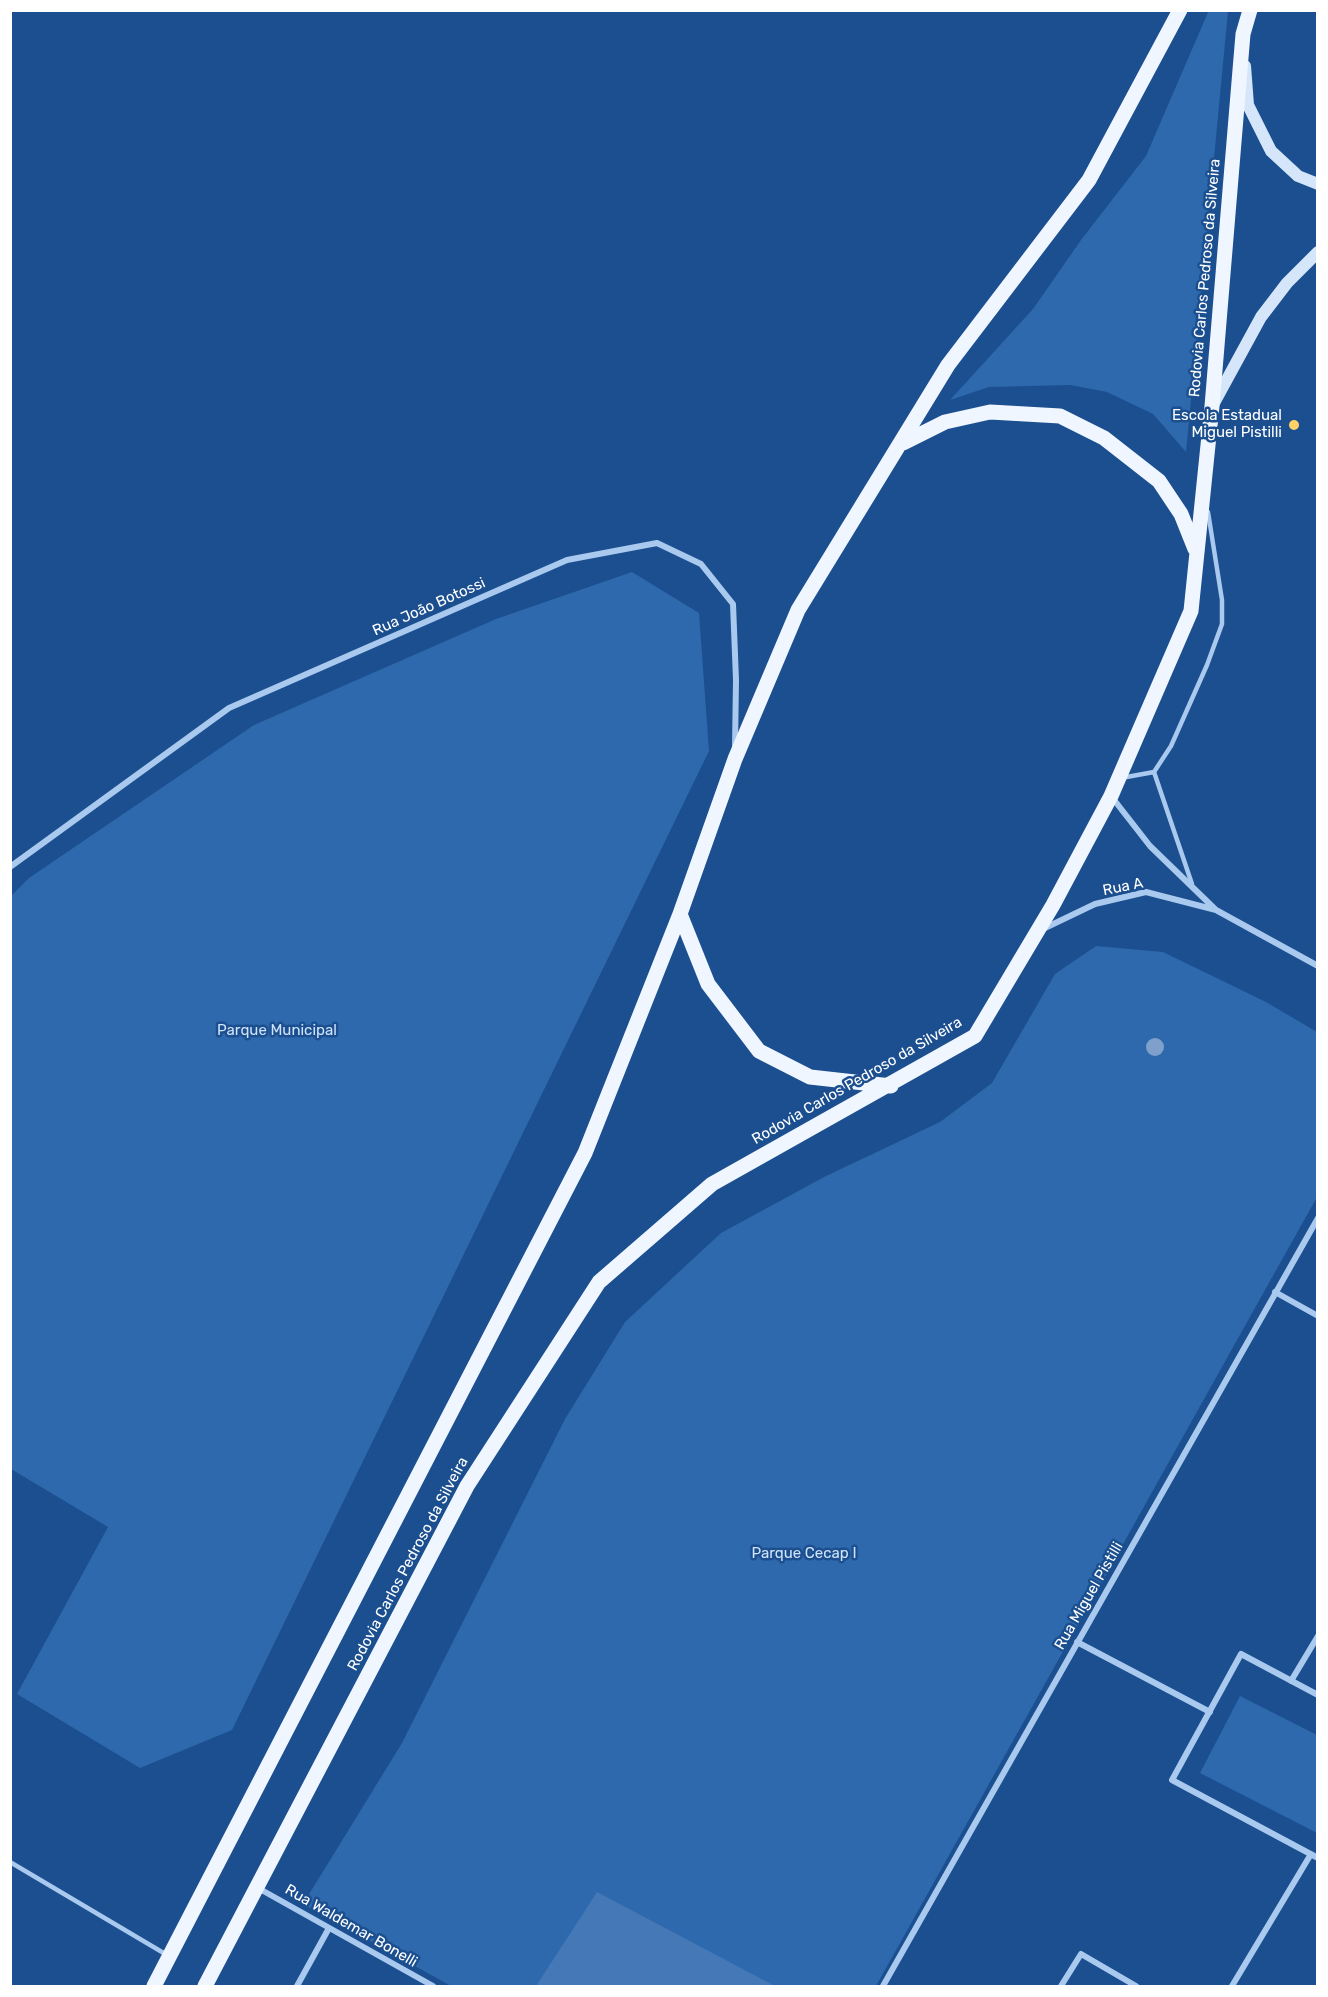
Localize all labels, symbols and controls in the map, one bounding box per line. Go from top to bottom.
street label: Rodovia Carlos Pedroso da Silveira [1186,158,1224,398]
place label: Escola Estadual Miguel Pistilli [1172,407,1282,442]
marker: Escola Estadual Miguel Pistilli [1287,418,1301,432]
street label: Rua João Botossi [370,574,488,640]
street label: Rua A [1101,874,1145,900]
street label: Rodovia Carlos Pedroso da Silveira [749,1013,965,1149]
park label: Parque Municipal [217,1022,337,1040]
street label: Rodovia Carlos Pedroso da Silveira [344,1454,472,1674]
street label: Rua Miguel Pistilli [1051,1539,1127,1653]
park label: Parque Cecap I [751,1545,857,1563]
street label: Rua Waldemar Bonelli [282,1881,420,1971]

